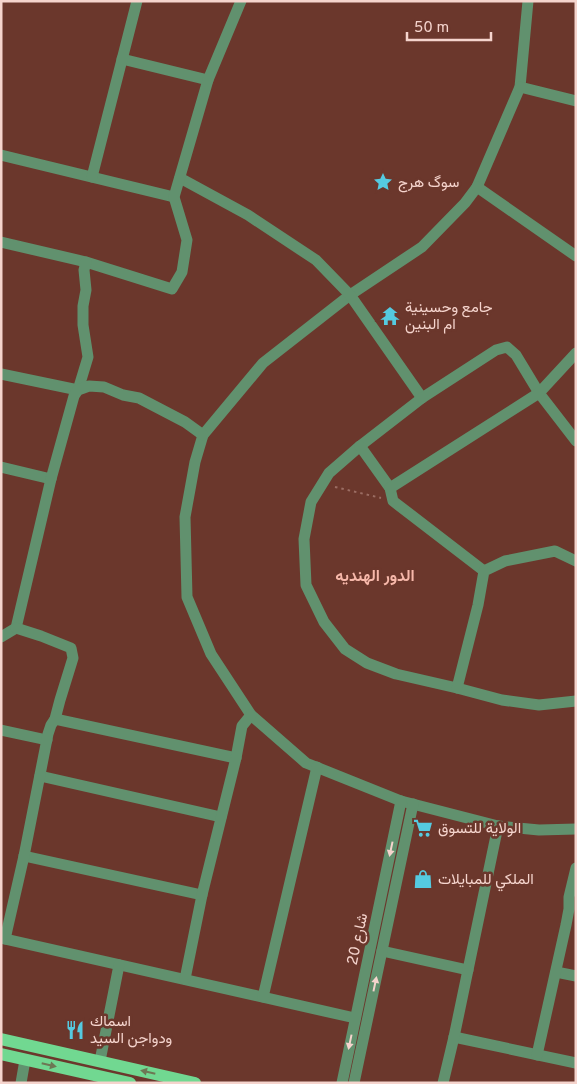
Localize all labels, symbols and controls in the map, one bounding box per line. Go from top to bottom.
scale bar [407,10,491,42]
text: 50 m [414,19,449,38]
place icon: سوگ هرج [372,171,394,193]
place label: سوگ هرج [398,174,460,193]
place label: جامع وحسينية ام البنين [405,299,493,335]
temple icon: جامع وحسينية ام البنين [379,305,401,327]
district label: الدور الهنديه [335,567,415,587]
supermarket icon: الولاية للتسوق [412,817,434,839]
place label: الولاية للتسوق [438,820,521,839]
one-way arrow [387,841,395,856]
shop icon: الملكي للمبايلات [412,868,434,890]
place label: الملكي للمبايلات [438,871,534,892]
street label: شارع 20 [344,911,373,967]
one-way arrow [371,976,379,991]
place label: اسماك ودواجن السيد [90,1013,172,1049]
restaurant icon: اسماك ودواجن السيد [64,1019,86,1041]
one-way arrow [346,1035,354,1050]
one-way arrow [41,1061,56,1069]
one-way arrow [140,1068,155,1076]

